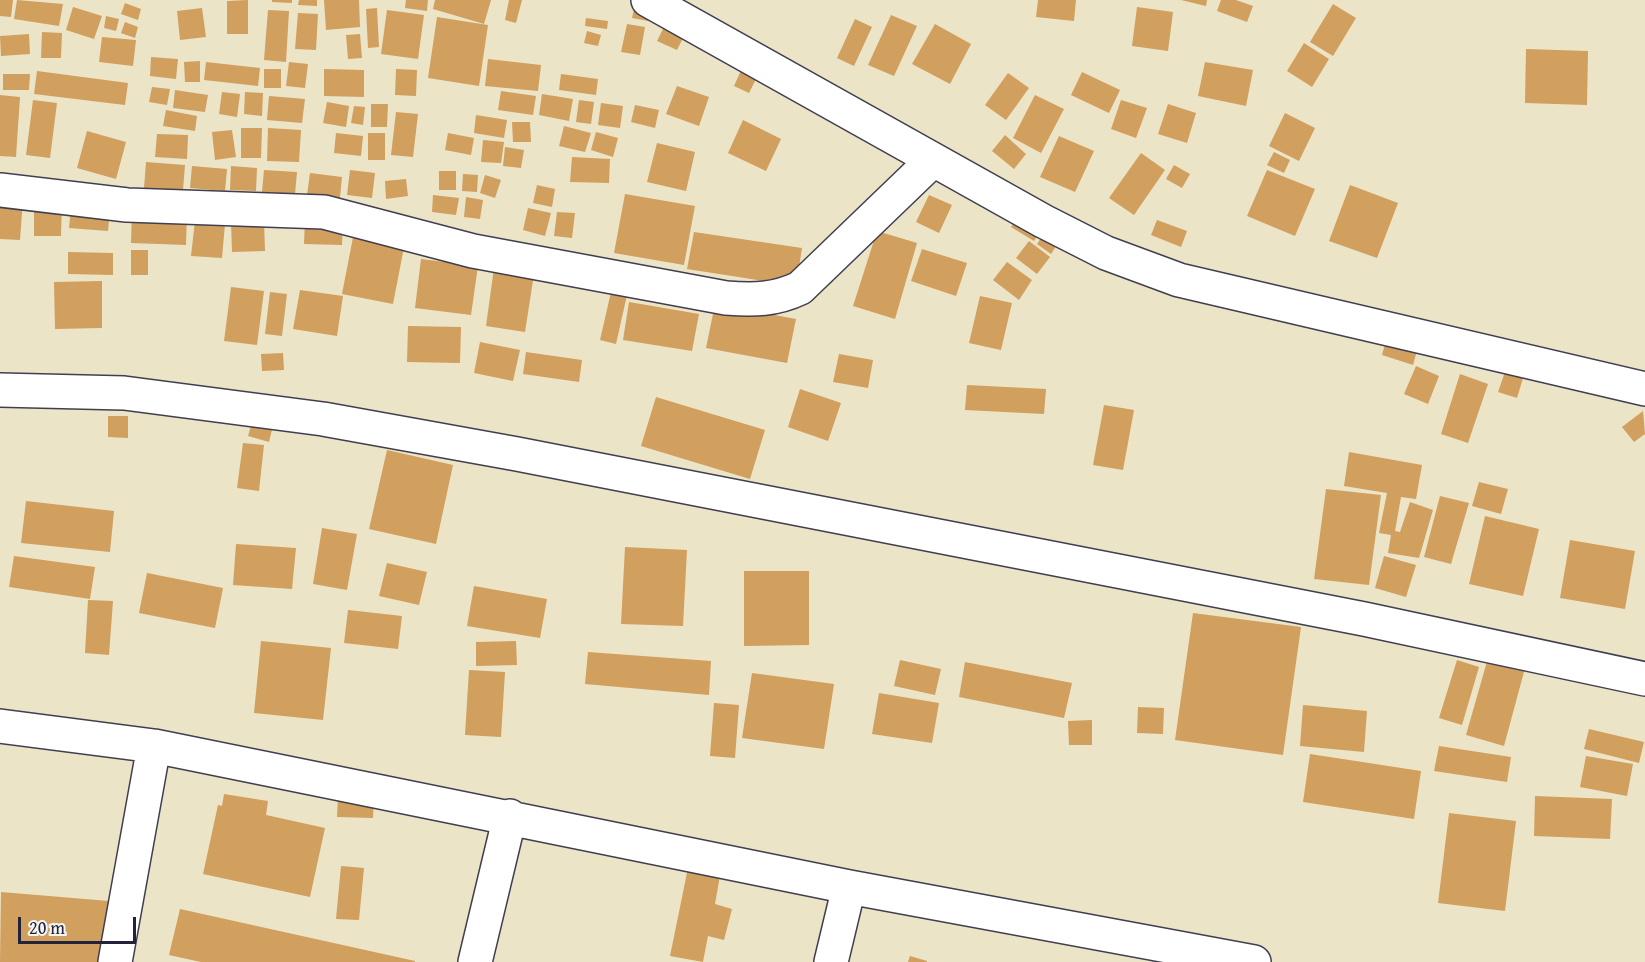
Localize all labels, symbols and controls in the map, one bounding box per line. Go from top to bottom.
scale bar [21,905,140,943]
text: 20 m [29,914,65,941]

